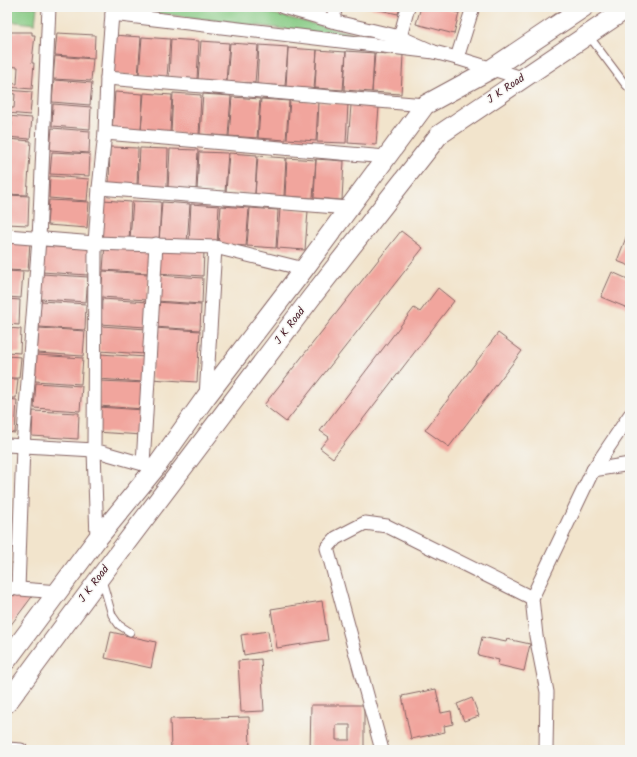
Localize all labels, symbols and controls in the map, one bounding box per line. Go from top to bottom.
street label: J K Road [483,69,529,108]
street label: J K Road [270,303,310,348]
street label: J K Road [74,561,114,606]

